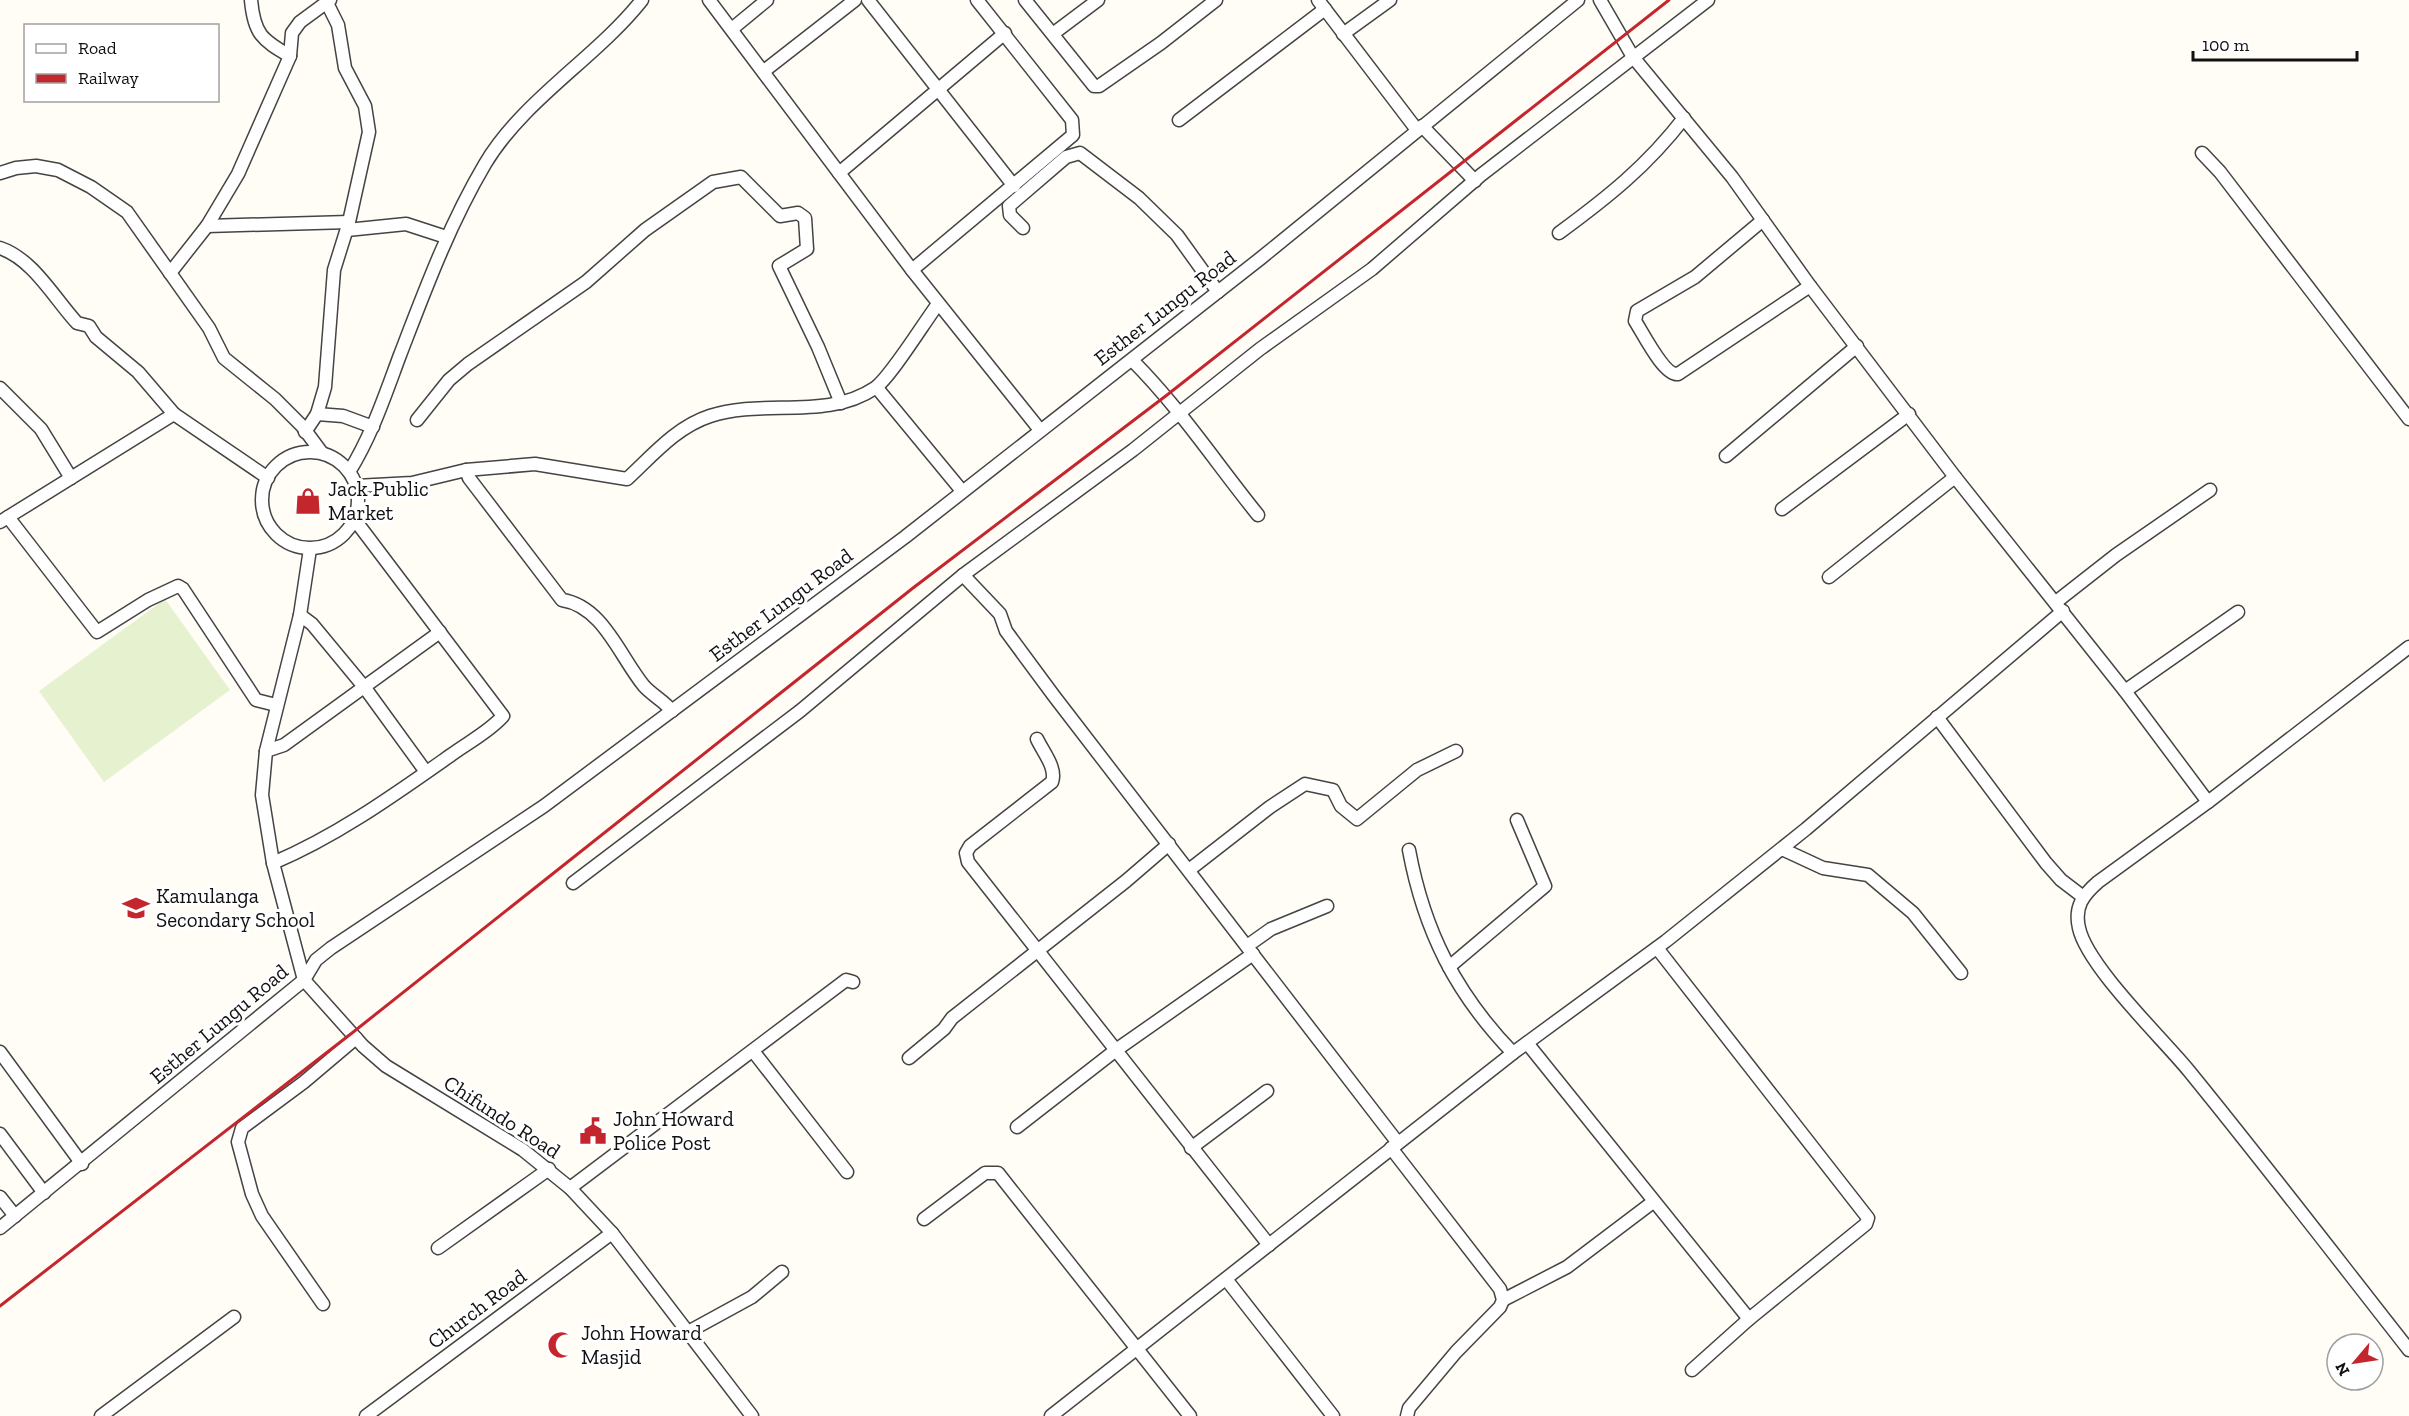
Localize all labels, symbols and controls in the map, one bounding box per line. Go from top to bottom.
legend [24,24,219,102]
scale bar [2193,24,2356,62]
text: 100 m [2202,34,2250,56]
text: Road [78,37,117,59]
text: Railway [78,67,140,89]
street label: Esther Lungu Road [1089,244,1241,371]
place label: Jack Public Market [328,476,429,525]
shop icon: Jack Public Market [293,486,323,516]
street label: Esther Lungu Road [704,542,857,666]
place label: Kamulanga Secondary School [156,883,315,932]
school or university icon: Kamulanga Secondary School [121,893,151,923]
street label: Esther Lungu Road [145,958,293,1089]
street label: Chifundo Road [439,1070,566,1164]
place label: John Howard Police Post [613,1106,734,1155]
public building icon: John Howard Police Post [578,1116,608,1146]
street label: Church Road [422,1263,531,1354]
place label: John Howard Masjid [581,1320,702,1370]
mosque icon: John Howard Masjid [546,1330,576,1360]
north arrow [2325,1332,2385,1392]
text: N [2331,1359,2354,1379]

